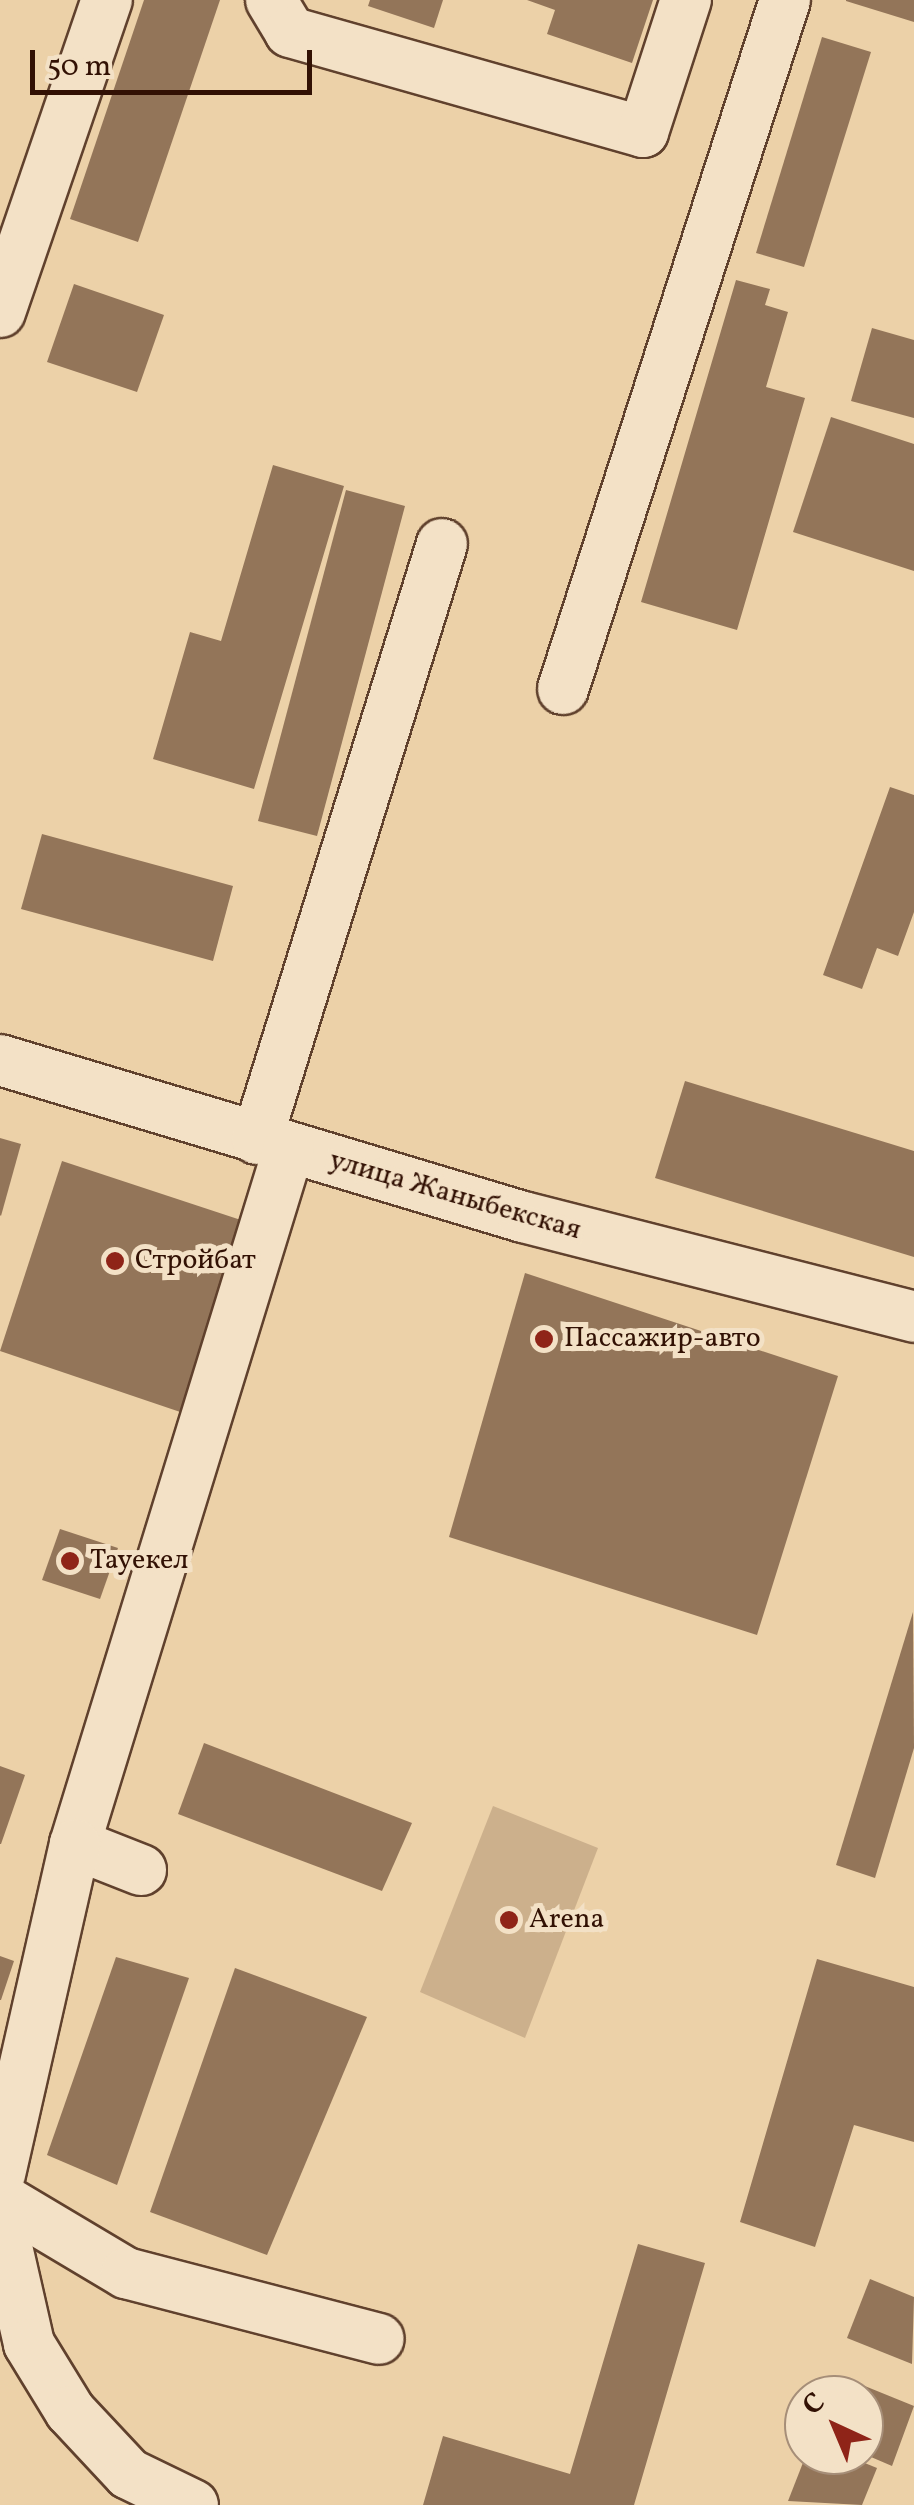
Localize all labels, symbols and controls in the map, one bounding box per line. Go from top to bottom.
scale bar [35,30,318,92]
text: 50 m [47,46,111,88]
street label: улица Жаныбекская [325,1144,585,1248]
place label: Стройбат [135,1244,256,1278]
marker: Стройбат [104,1250,126,1272]
place label: Пассажир-авто [564,1322,761,1356]
marker: Пассажир-авто [533,1328,555,1350]
place label: Тауекел [90,1544,188,1578]
marker: Тауекел [59,1550,81,1572]
place label: Arena [529,1903,604,1937]
marker: Arena [498,1909,520,1931]
north arrow [784,2375,884,2475]
text: С [794,2384,834,2425]

